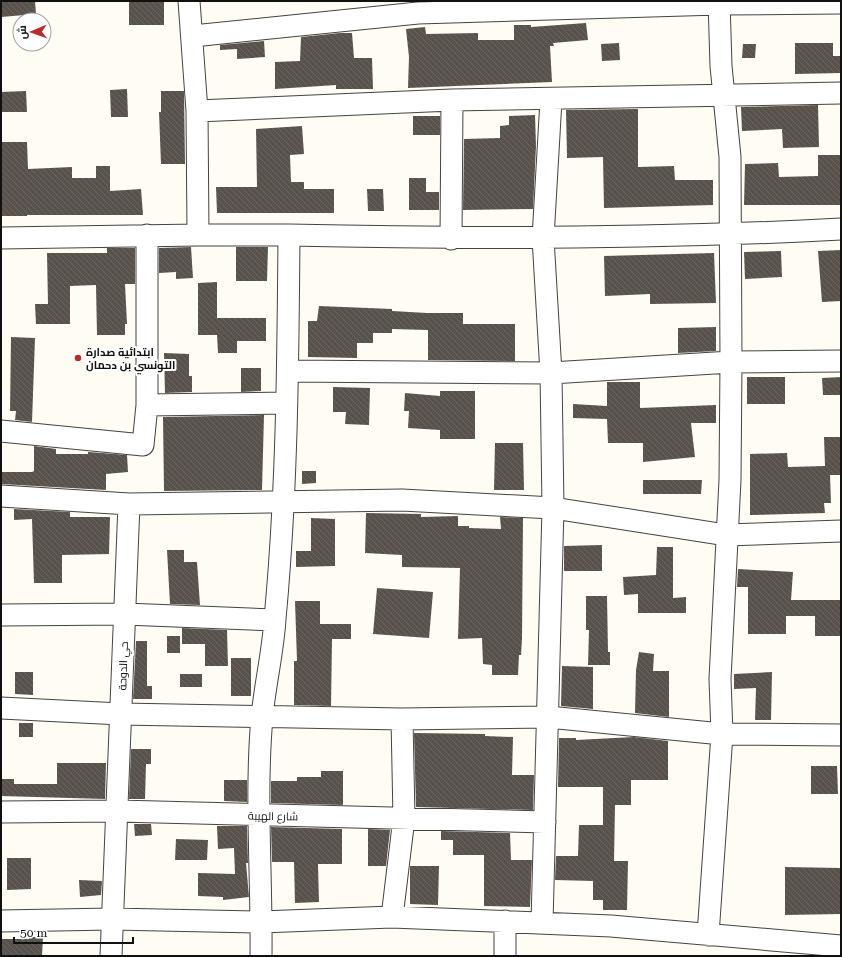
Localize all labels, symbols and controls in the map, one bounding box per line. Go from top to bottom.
north arrow [12,12,52,52]
text: ش [16,25,29,40]
place label: ابتدائية صدارة التونسي بن دحمان [86,346,175,375]
marker: ابتدائية صدارة التونسي بن دحمان [73,353,83,363]
street label: حي الدوحة [116,641,133,691]
street label: شارع الهيبة [248,810,298,824]
scale bar [14,919,133,945]
text: 50 m [20,926,47,940]

